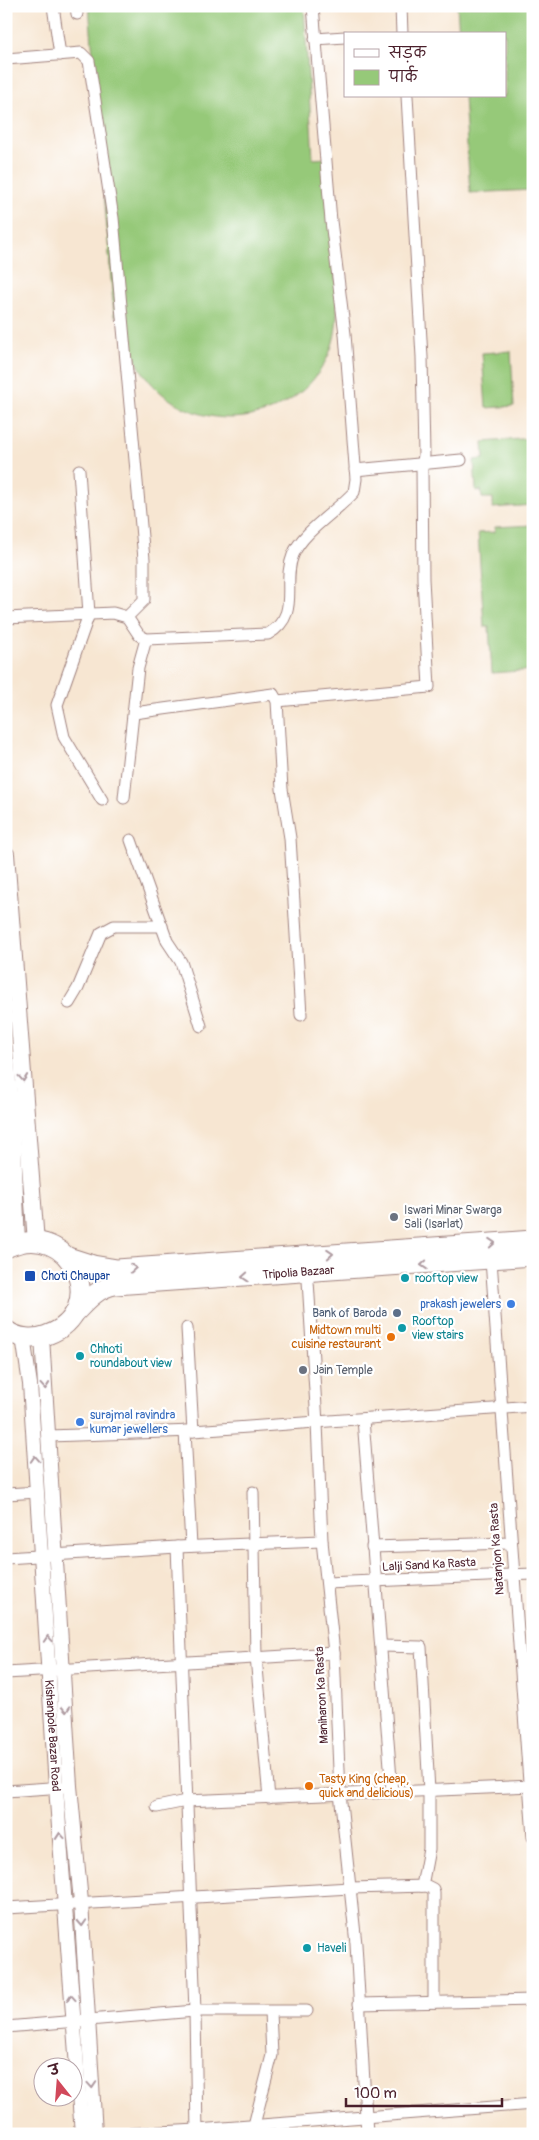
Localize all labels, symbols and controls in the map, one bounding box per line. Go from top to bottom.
legend [344,32,506,98]
text: सड़क [388,44,427,63]
text: पार्क [388,65,419,87]
one-way arrow [17,1074,28,1082]
place label: Iswari Minar Swarga Sali (Isarlat) [404,1203,502,1232]
marker: Iswari Minar Swarga Sali (Isarlat) [388,1211,400,1223]
one-way arrow [488,1238,496,1249]
one-way arrow [326,1248,334,1259]
one-way arrow [420,1259,428,1270]
street label: Tripolia Bazaar [262,1262,336,1282]
one-way arrow [129,1263,137,1274]
marker: Choti Chaupar [23,1269,37,1283]
place label: Choti Chaupar [41,1269,111,1284]
one-way arrow [241,1271,249,1282]
place label: rooftop view [415,1271,478,1286]
marker: rooftop view [399,1272,411,1284]
place label: prakash jewelers [420,1297,502,1312]
marker: prakash jewelers [505,1298,517,1310]
place label: Bank of Baroda [312,1306,387,1321]
marker: Bank of Baroda [391,1307,403,1319]
place label: Rooftop view stairs [411,1314,464,1343]
marker: Rooftop view stairs [396,1322,408,1334]
place label: Midtown multi cuisine restaurant [291,1323,381,1352]
marker: Midtown multi cuisine restaurant [385,1331,397,1343]
place label: Chhoti roundabout view [90,1342,172,1371]
marker: Chhoti roundabout view [74,1350,86,1362]
place label: Jain Temple [313,1363,373,1378]
marker: Jain Temple [297,1364,309,1376]
one-way arrow [39,1382,50,1390]
place label: surajmal ravindra kumar jewellers [90,1408,176,1437]
marker: surajmal ravindra kumar jewellers [74,1416,86,1428]
one-way arrow [30,1455,41,1463]
street label: Natanjon Ka Rasta [486,1502,508,1596]
street label: Lalji Sand Ka Rasta [382,1555,477,1575]
one-way arrow [42,1634,53,1642]
street label: Maniharon Ka Rasta [312,1646,332,1744]
street label: Kishanpole Bazar Road [42,1679,64,1792]
one-way arrow [61,1705,72,1713]
place label: Tasty King (cheap, quick and delicious) [319,1772,414,1801]
marker: Tasty King (cheap, quick and delicious) [303,1780,315,1792]
one-way arrow [55,1832,66,1840]
one-way arrow [77,1919,88,1927]
place label: Haveli [317,1941,346,1956]
marker: Haveli [301,1942,313,1954]
one-way arrow [66,1994,77,2002]
north arrow [32,2058,82,2108]
text: उ [45,2060,63,2080]
scale bar [346,2075,503,2107]
one-way arrow [86,2082,97,2090]
text: 100 m [354,2084,397,2103]

